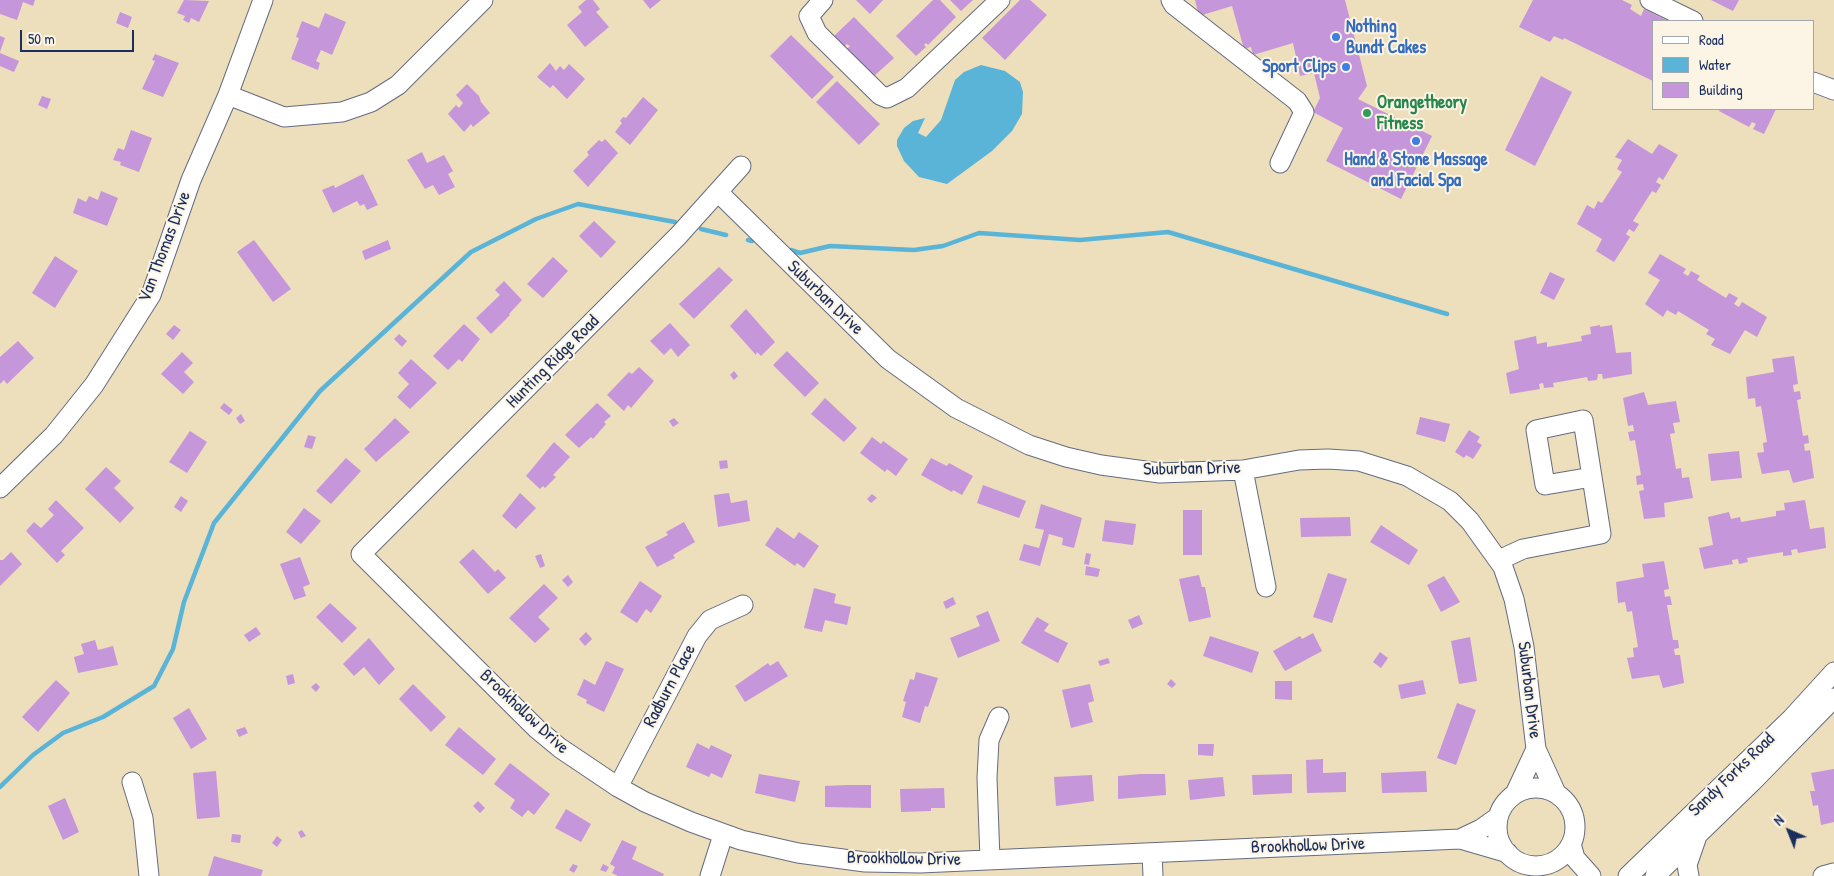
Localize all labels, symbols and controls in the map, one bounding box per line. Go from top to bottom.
place label: Nothing Bundt Cakes [1346,16,1426,58]
scale bar [22,20,136,52]
legend [1652,20,1814,110]
text: 50 m [28,28,55,49]
text: Road [1699,29,1724,50]
marker: Nothing Bundt Cakes [1330,31,1342,43]
text: Water [1699,54,1731,75]
place label: Sport Clips [1262,56,1336,78]
marker: Sport Clips [1340,61,1352,73]
text: Building [1699,79,1743,100]
place label: Orangetheory Fitness [1377,92,1467,134]
marker: Orangetheory Fitness [1361,107,1373,119]
marker: Hand & Stone Massage and Facial Spa [1410,135,1422,147]
place label: Hand & Stone Massage and Facial Spa [1344,149,1488,192]
street label: Van Thomas Drive [134,189,196,305]
street label: Suburban Drive [782,256,868,340]
street label: Hunting Ridge Road [502,311,604,413]
street label: Suburban Drive [1143,457,1241,481]
street label: Suburban Drive [1512,640,1546,740]
street label: Radburn Place [639,641,701,731]
street label: Brookhollow Drive [475,665,573,759]
street label: Sandy Forks Road [1685,729,1779,821]
north arrow [1764,806,1814,856]
text: N [1769,810,1788,829]
street label: Brookhollow Drive [1251,833,1365,859]
street label: Brookhollow Drive [847,847,961,871]

